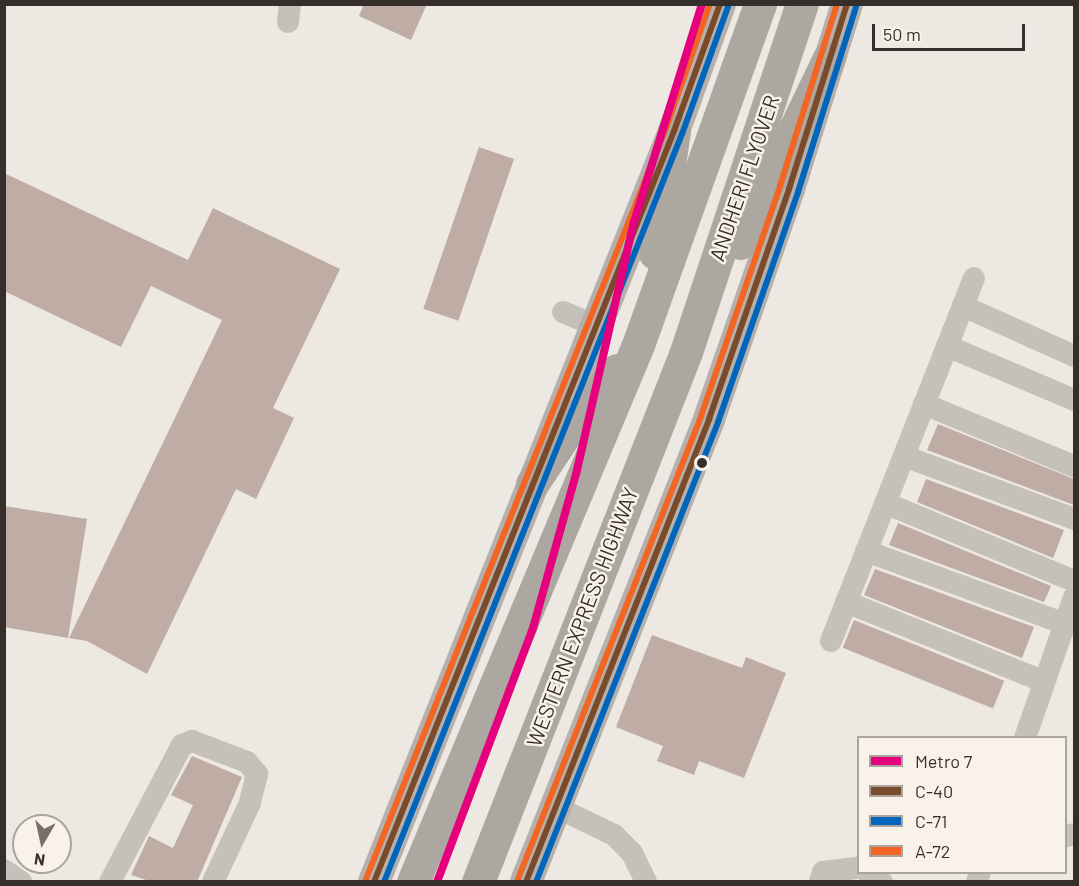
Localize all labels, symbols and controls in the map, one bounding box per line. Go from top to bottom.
scale bar [875,12,1028,50]
text: 50 m [883,23,921,45]
street label: ANDHERI FLYOVER [704,92,784,264]
unlabelled marker [696,457,708,469]
street label: WESTERN EXPRESS HIGHWAY [521,484,643,750]
legend [857,736,1067,874]
text: Metro 7 [915,750,972,772]
text: C-40 [915,780,953,802]
text: C-71 [915,810,947,832]
north arrow [12,814,72,874]
text: A-72 [915,840,950,862]
text: N [33,850,46,871]

